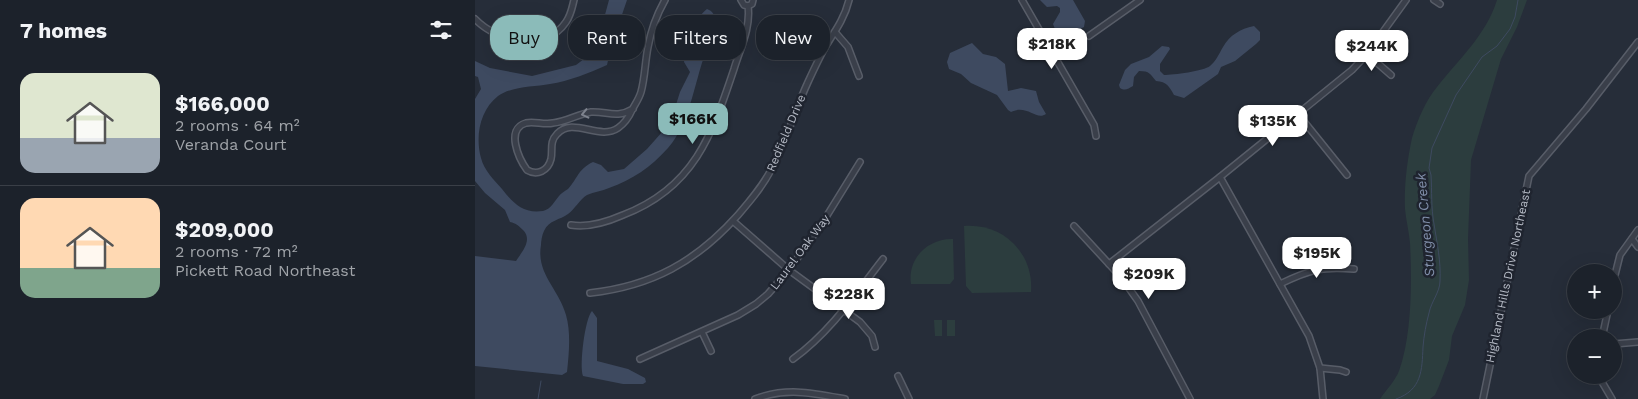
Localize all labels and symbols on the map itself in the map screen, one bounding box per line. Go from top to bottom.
pin: $218K [1017,28,1087,70]
pin: $244K [1337,30,1407,72]
street label: Redfield Drive [763,92,809,174]
pin: $166K [658,102,728,145]
pin: $135K [1238,104,1308,147]
one-way arrow [581,108,590,119]
water label: Sturgeon Creek [1412,172,1438,278]
street label: Highland Hills Drive Northeast [1483,188,1533,364]
street label: Laurel Oak Way [767,211,833,292]
pin: $195K [1282,236,1352,279]
pin: $209K [1114,258,1184,300]
pin: $228K [814,278,884,320]

